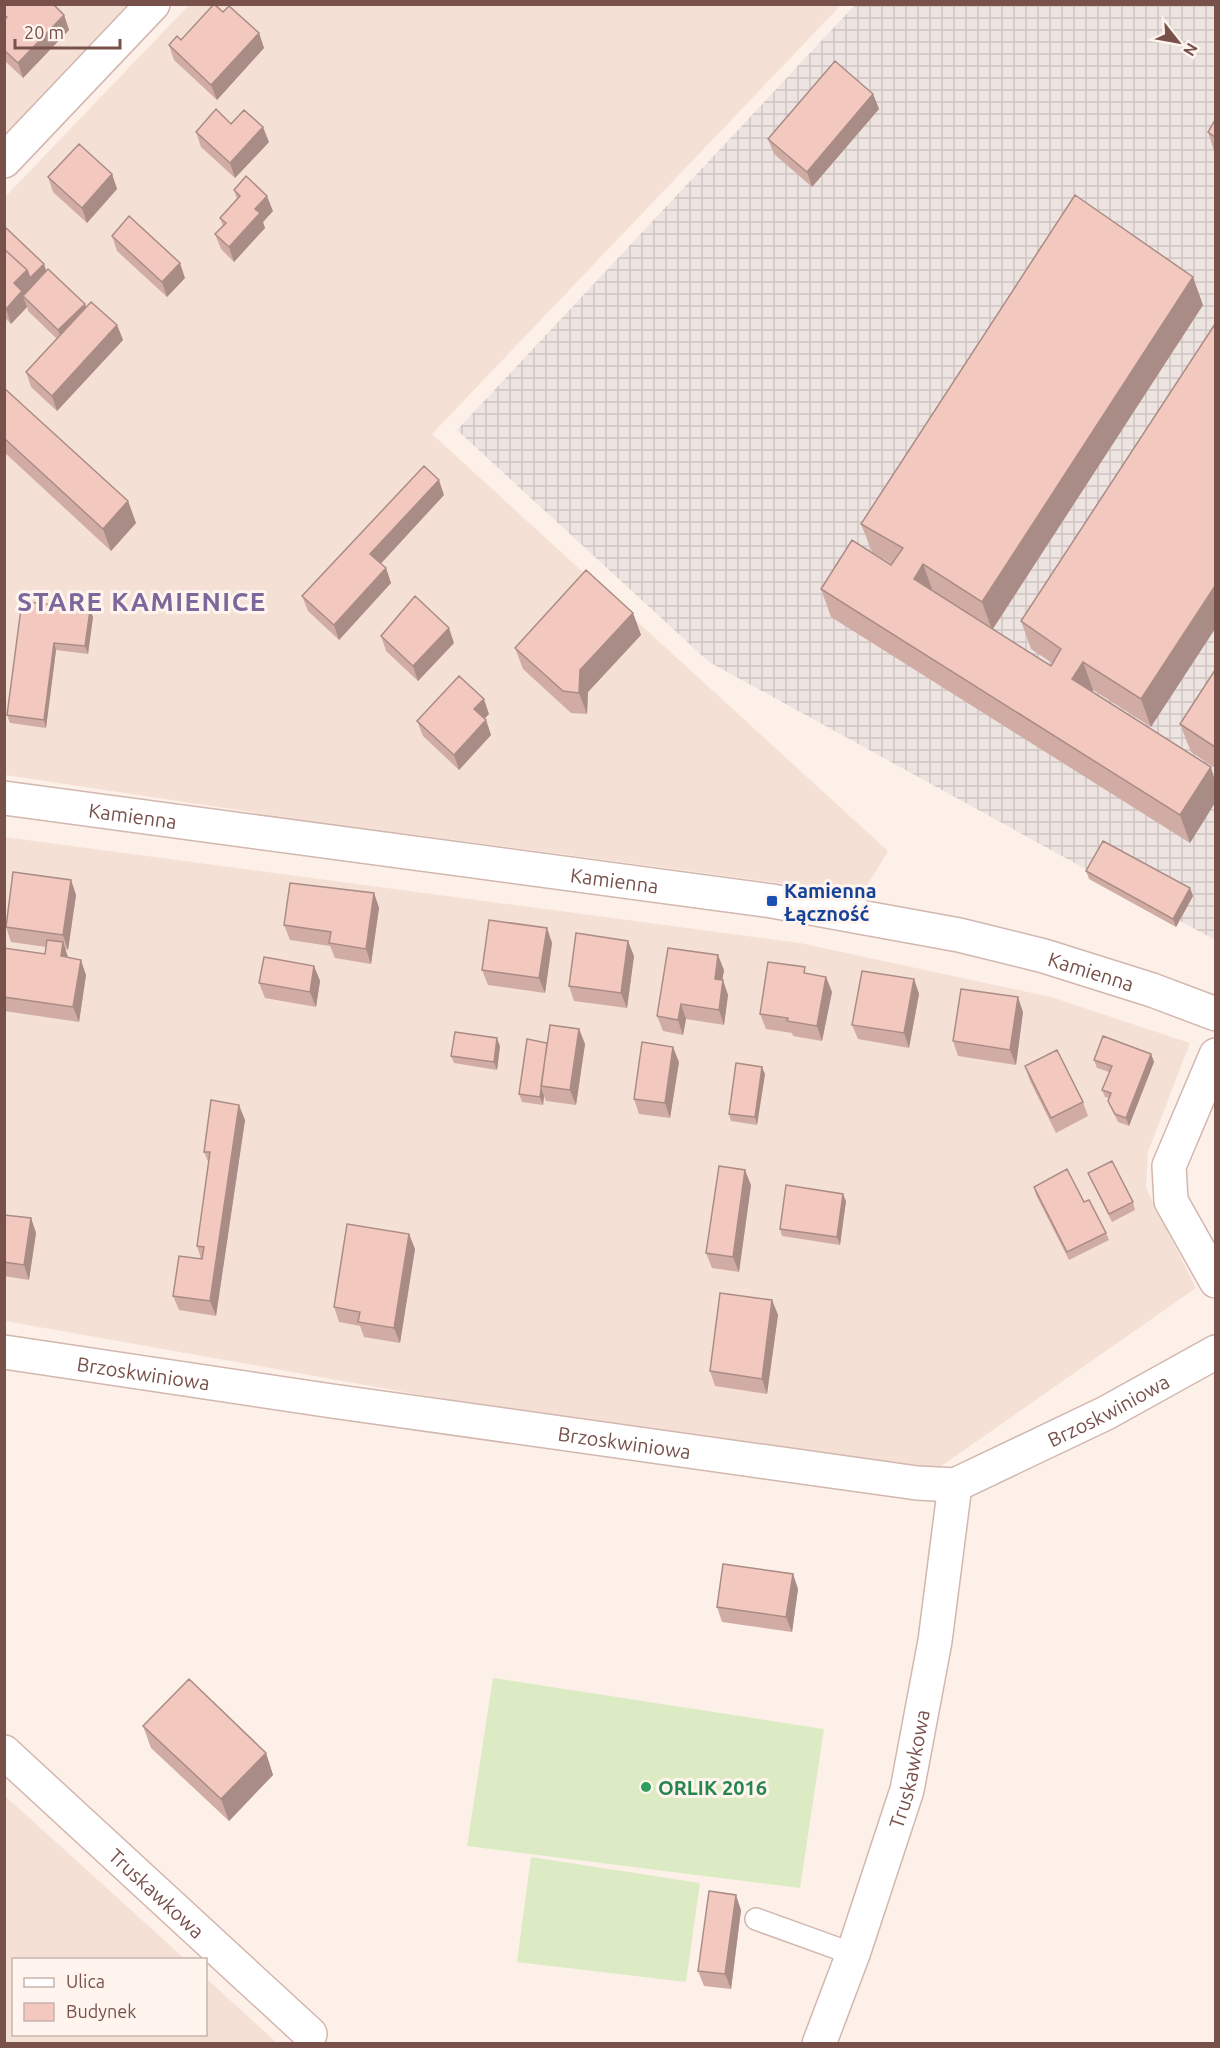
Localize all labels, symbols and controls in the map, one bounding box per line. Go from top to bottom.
scale bar [15,12,120,50]
north arrow [1148,12,1208,72]
text: 20 m [24,22,64,42]
text: N [1180,40,1202,59]
district label: STARE KAMIENICE [17,587,267,616]
street label: Kamienna [87,798,178,833]
street label: Kamienna [569,863,660,897]
place label: Kamienna Łączność [784,879,877,925]
marker: Kamienna Łączność [765,894,779,908]
street label: Kamienna [1045,947,1137,995]
street label: Brzoskwiniowa [75,1352,211,1394]
street label: Brzoskwiniowa [1044,1369,1173,1451]
street label: Brzoskwiniowa [557,1421,692,1463]
street label: Truskawkowa [884,1708,933,1831]
place label: ORLIK 2016 [658,1776,767,1799]
marker: ORLIK 2016 [639,1780,653,1794]
street label: Truskawkowa [105,1843,209,1942]
legend [12,1958,207,2036]
text: Ulica [66,1971,105,1991]
text: Budynek [66,2001,136,2021]

